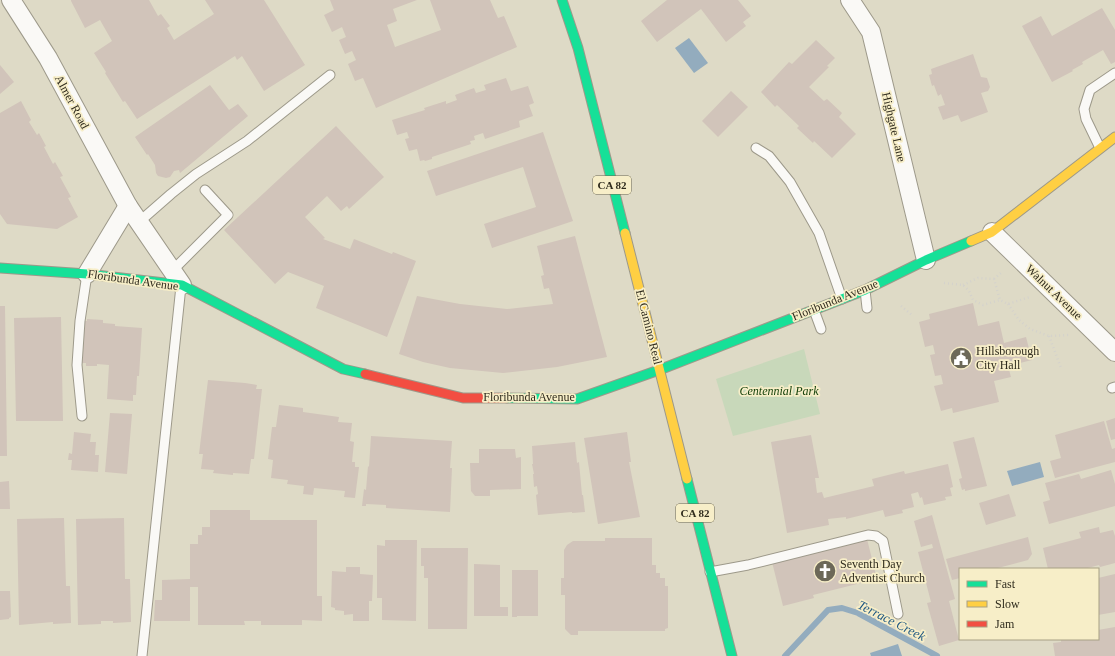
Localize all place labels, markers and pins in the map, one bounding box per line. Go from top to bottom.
place label: Hillsborough City Hall [976,344,1039,372]
public building icon: Hillsborough City Hall [948,345,974,371]
place label: Seventh Day Adventist Church [840,557,925,585]
church icon: Seventh Day Adventist Church [812,558,838,584]

